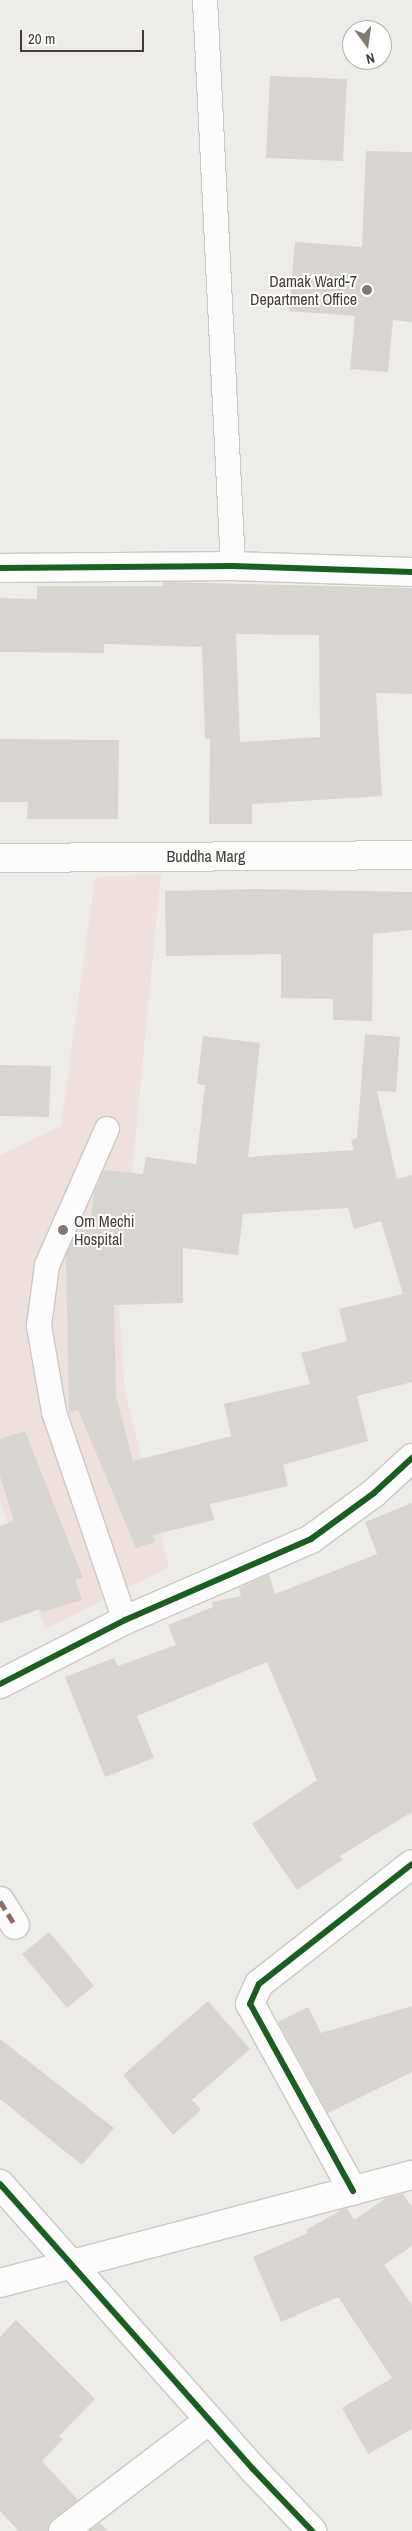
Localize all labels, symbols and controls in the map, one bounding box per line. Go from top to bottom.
scale bar [22,20,146,52]
north arrow [342,20,392,70]
text: 20 m [28,28,55,49]
text: N [364,49,377,68]
place label: Damak Ward-7 Department Office [250,271,357,309]
marker: Damak Ward-7 Department Office [361,284,373,296]
street label: Buddha Marg [167,846,245,866]
place label: Om Mechi Hospital [74,1211,135,1249]
marker: Om Mechi Hospital [56,1223,70,1237]

